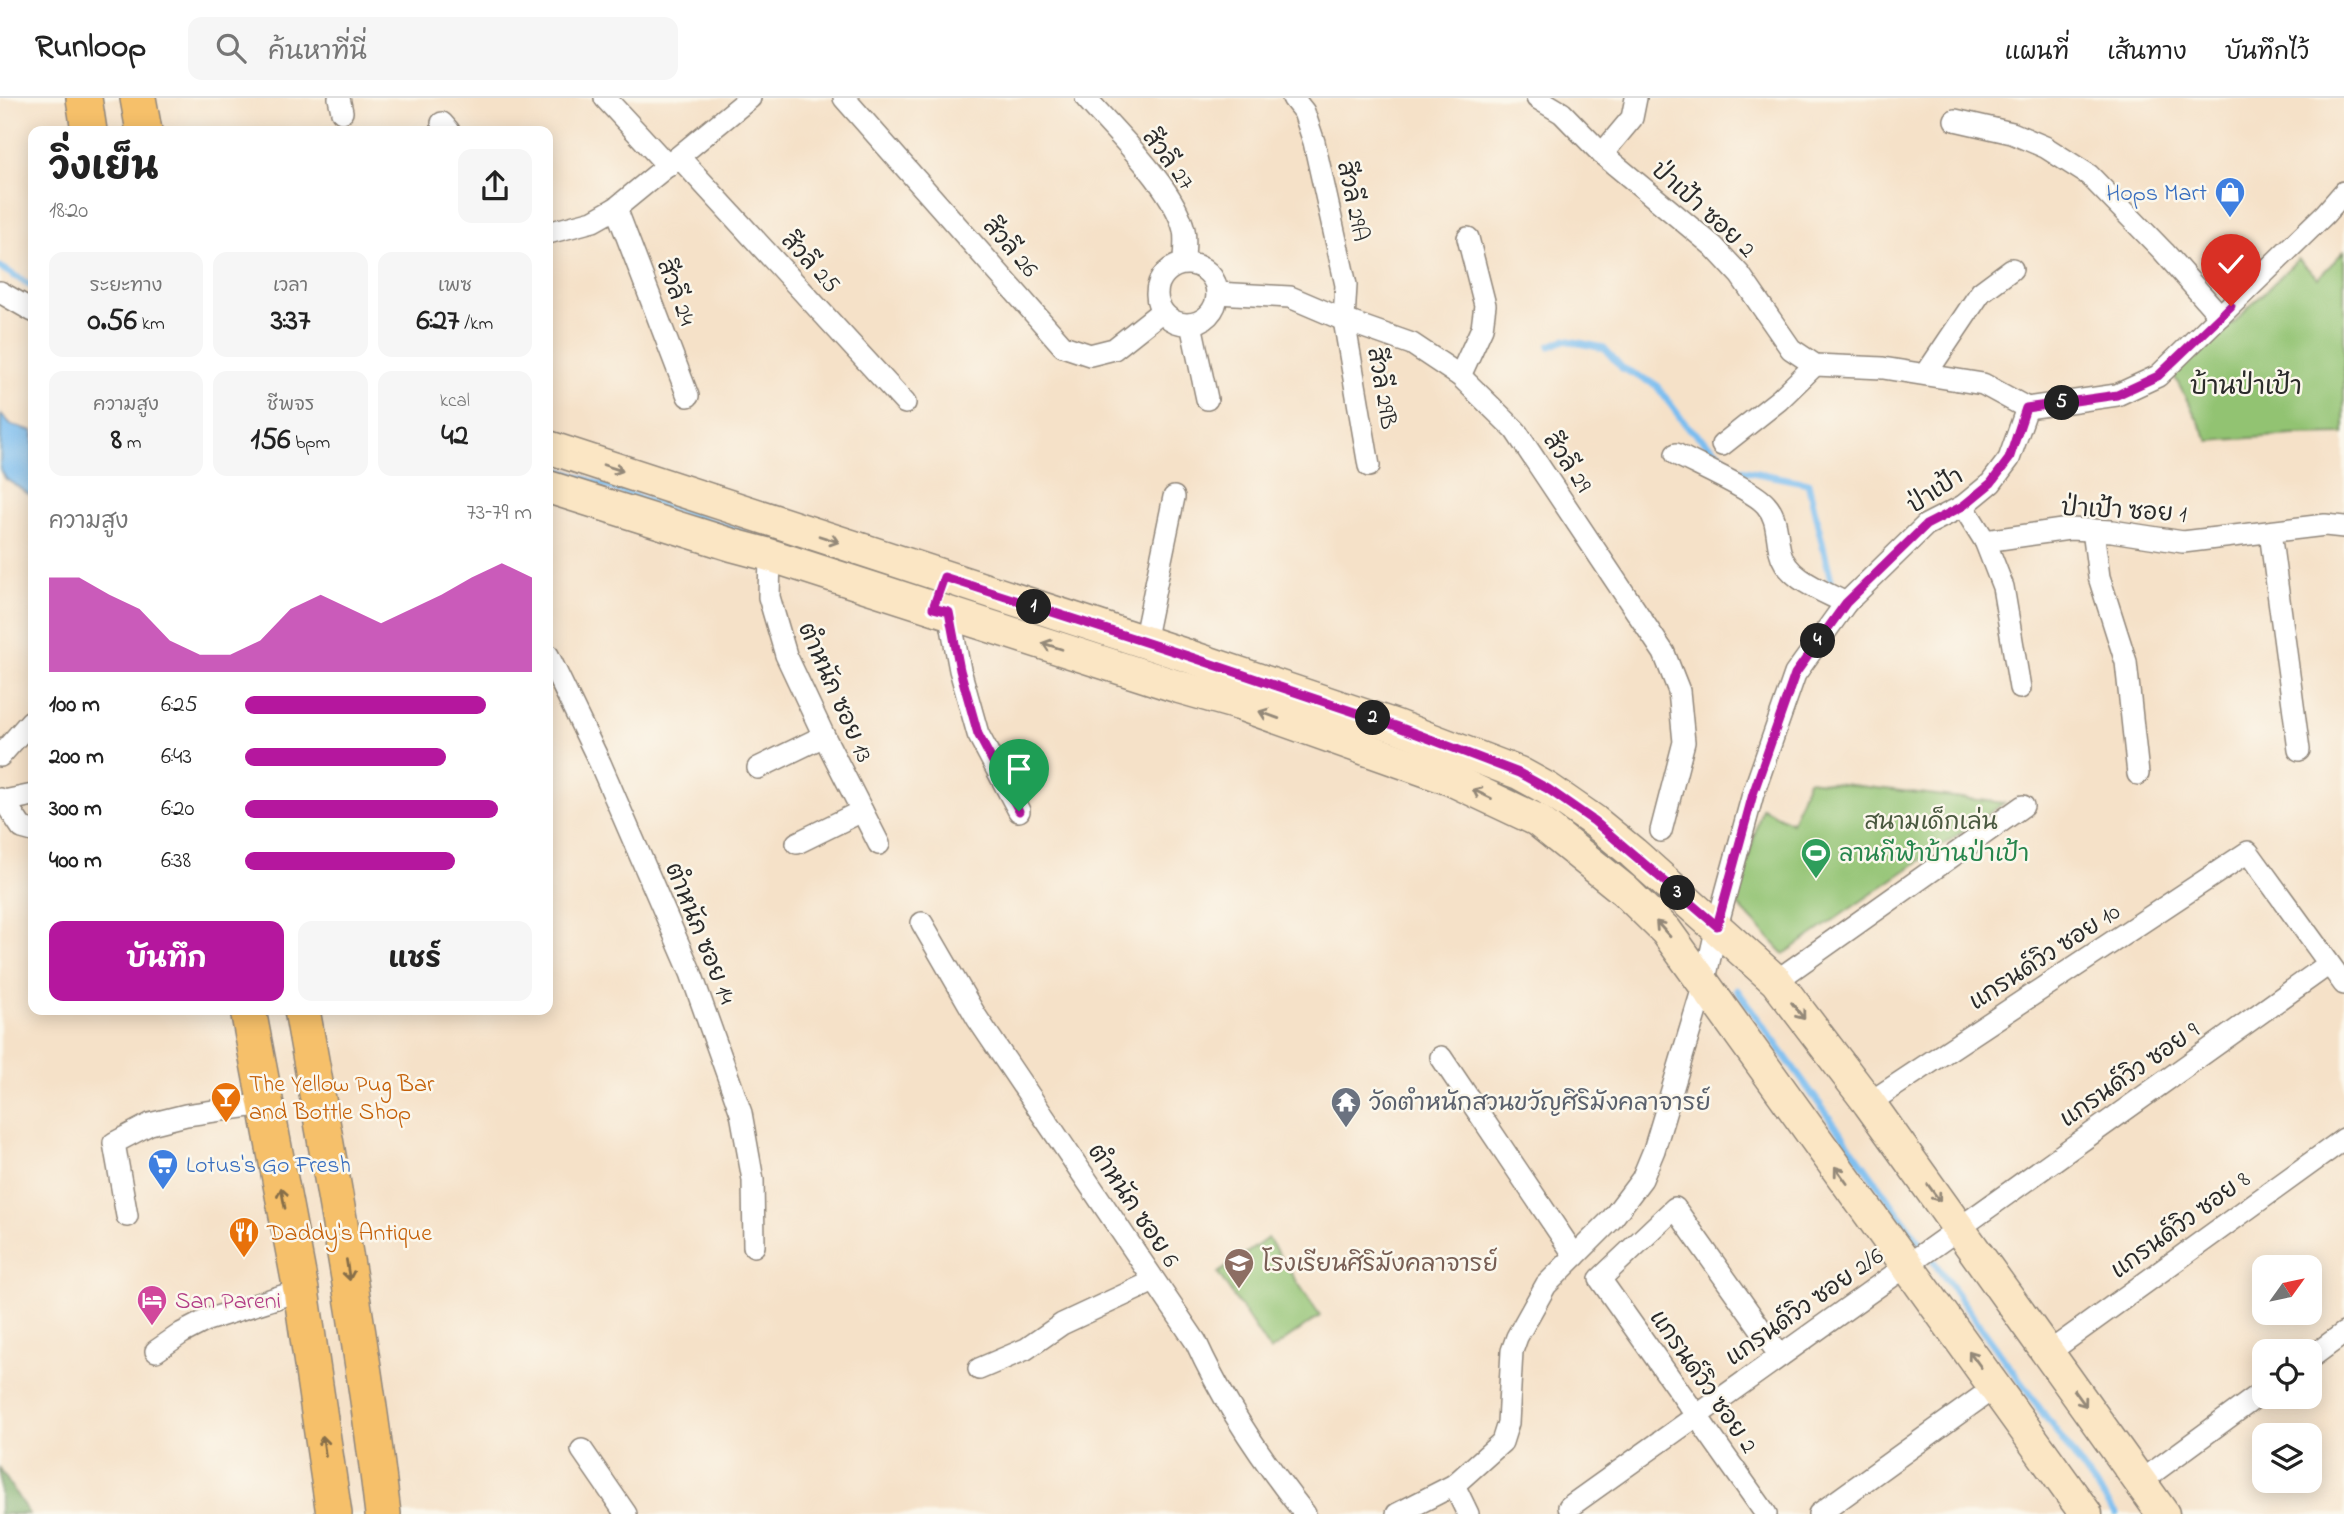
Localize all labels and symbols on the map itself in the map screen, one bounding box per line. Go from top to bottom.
street label: สีวลี 27 [1132,122,1202,199]
street label: ป่าเป้า ซอย 2 [1642,154,1762,267]
street label: สีวลี 29A [1326,158,1377,245]
shop icon: Hops Mart [2213,175,2247,219]
place label: Hops Mart [2106,177,2207,212]
street label: สีวลี 26 [973,211,1045,287]
street label: สีวลี 25 [772,225,847,302]
pin [2201,234,2261,306]
street label: สีวลี 24 [646,254,703,331]
street label: สีวลี 29B [1356,345,1405,432]
district label: บ้านป่าเป้า [2190,369,2302,407]
pin: 5 [2044,386,2080,420]
street label: สีวลี 29 [1533,426,1599,501]
street label: ป่าเป้า [1901,460,1972,524]
one-way arrow [602,462,624,475]
street label: ป่าเป้า ซอย 1 [2060,492,2188,533]
one-way arrow [818,533,840,546]
pin: 1 [1016,589,1052,624]
street label: ตำหนัก ซอย 13 [787,617,881,769]
pin: 4 [1800,624,1836,658]
one-way arrow [1041,639,1063,652]
pin: 2 [1356,700,1390,736]
one-way arrow [1259,707,1281,720]
pin [989,739,1049,811]
one-way arrow [1472,787,1493,800]
park label: สนามเด็กเล่น [1864,806,1998,841]
sports icon: ลานกีฬาบ้านป่าเป้า [1799,836,1833,880]
place label: ลานกีฬาบ้านป่าเป้า [1839,838,2029,873]
street label: ตำหนัก ซอย 14 [654,858,744,1010]
pin: 3 [1660,876,1696,910]
street label: แกรนด์วิว ซอย 10 [1962,895,2128,1020]
one-way arrow [1655,920,1671,938]
one-way arrow [1790,1001,1805,1020]
street label: แกรนด์วิว ซอย 9 [2053,1014,2208,1137]
place label: The Yellow Pug Bar and Bottle Shop [249,1068,435,1131]
bar icon: The Yellow Pug Bar and Bottle Shop [209,1080,243,1124]
temple icon: วัดตำหนักสวนขวัญศิริมังคลาจารย์ [1329,1085,1363,1129]
place label: วัดตำหนักสวนขวัญศิริมังคลาจารย์ [1369,1086,1711,1122]
street label: ตำหนัก ซอย 6 [1077,1137,1187,1276]
supermarket icon: Lotus's Go Fresh [146,1147,180,1191]
place label: Lotus's Go Fresh [186,1149,351,1184]
street label: แกรนด์วิว ซอย 8 [2104,1162,2259,1289]
one-way arrow [1834,1166,1849,1184]
one-way arrow [1927,1183,1941,1202]
one-way arrow [276,1187,289,1210]
restaurant icon: Daddy's Antique [227,1215,261,1259]
place label: Daddy's Antique [266,1217,432,1253]
street label: แกรนด์วิว ซอย 2/6 [1718,1239,1892,1376]
school or university icon: โรงเรียนศิริมังคลาจารย์ [1222,1246,1256,1290]
place label: โรงเรียนศิริมังคลาจารย์ [1262,1247,1498,1283]
north arrow [2252,1255,2322,1325]
one-way arrow [342,1258,355,1281]
hotel icon: San Pareni [135,1283,169,1327]
place label: San Pareni [175,1285,281,1320]
street label: แกรนด์วิว ซอย 2 [1639,1303,1765,1461]
one-way arrow [1967,1350,1982,1369]
one-way arrow [2073,1388,2087,1407]
one-way arrow [318,1436,331,1458]

